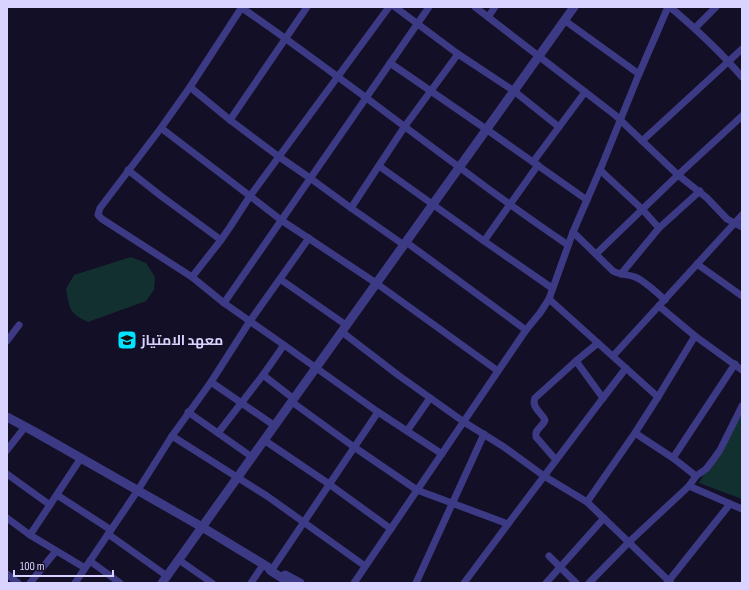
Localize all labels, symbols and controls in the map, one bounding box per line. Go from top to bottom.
school or university icon: معهد الامتياز [116,329,138,351]
place label: معهد الامتياز [140,332,223,349]
scale bar [14,552,113,578]
text: 100 m [20,559,45,574]

